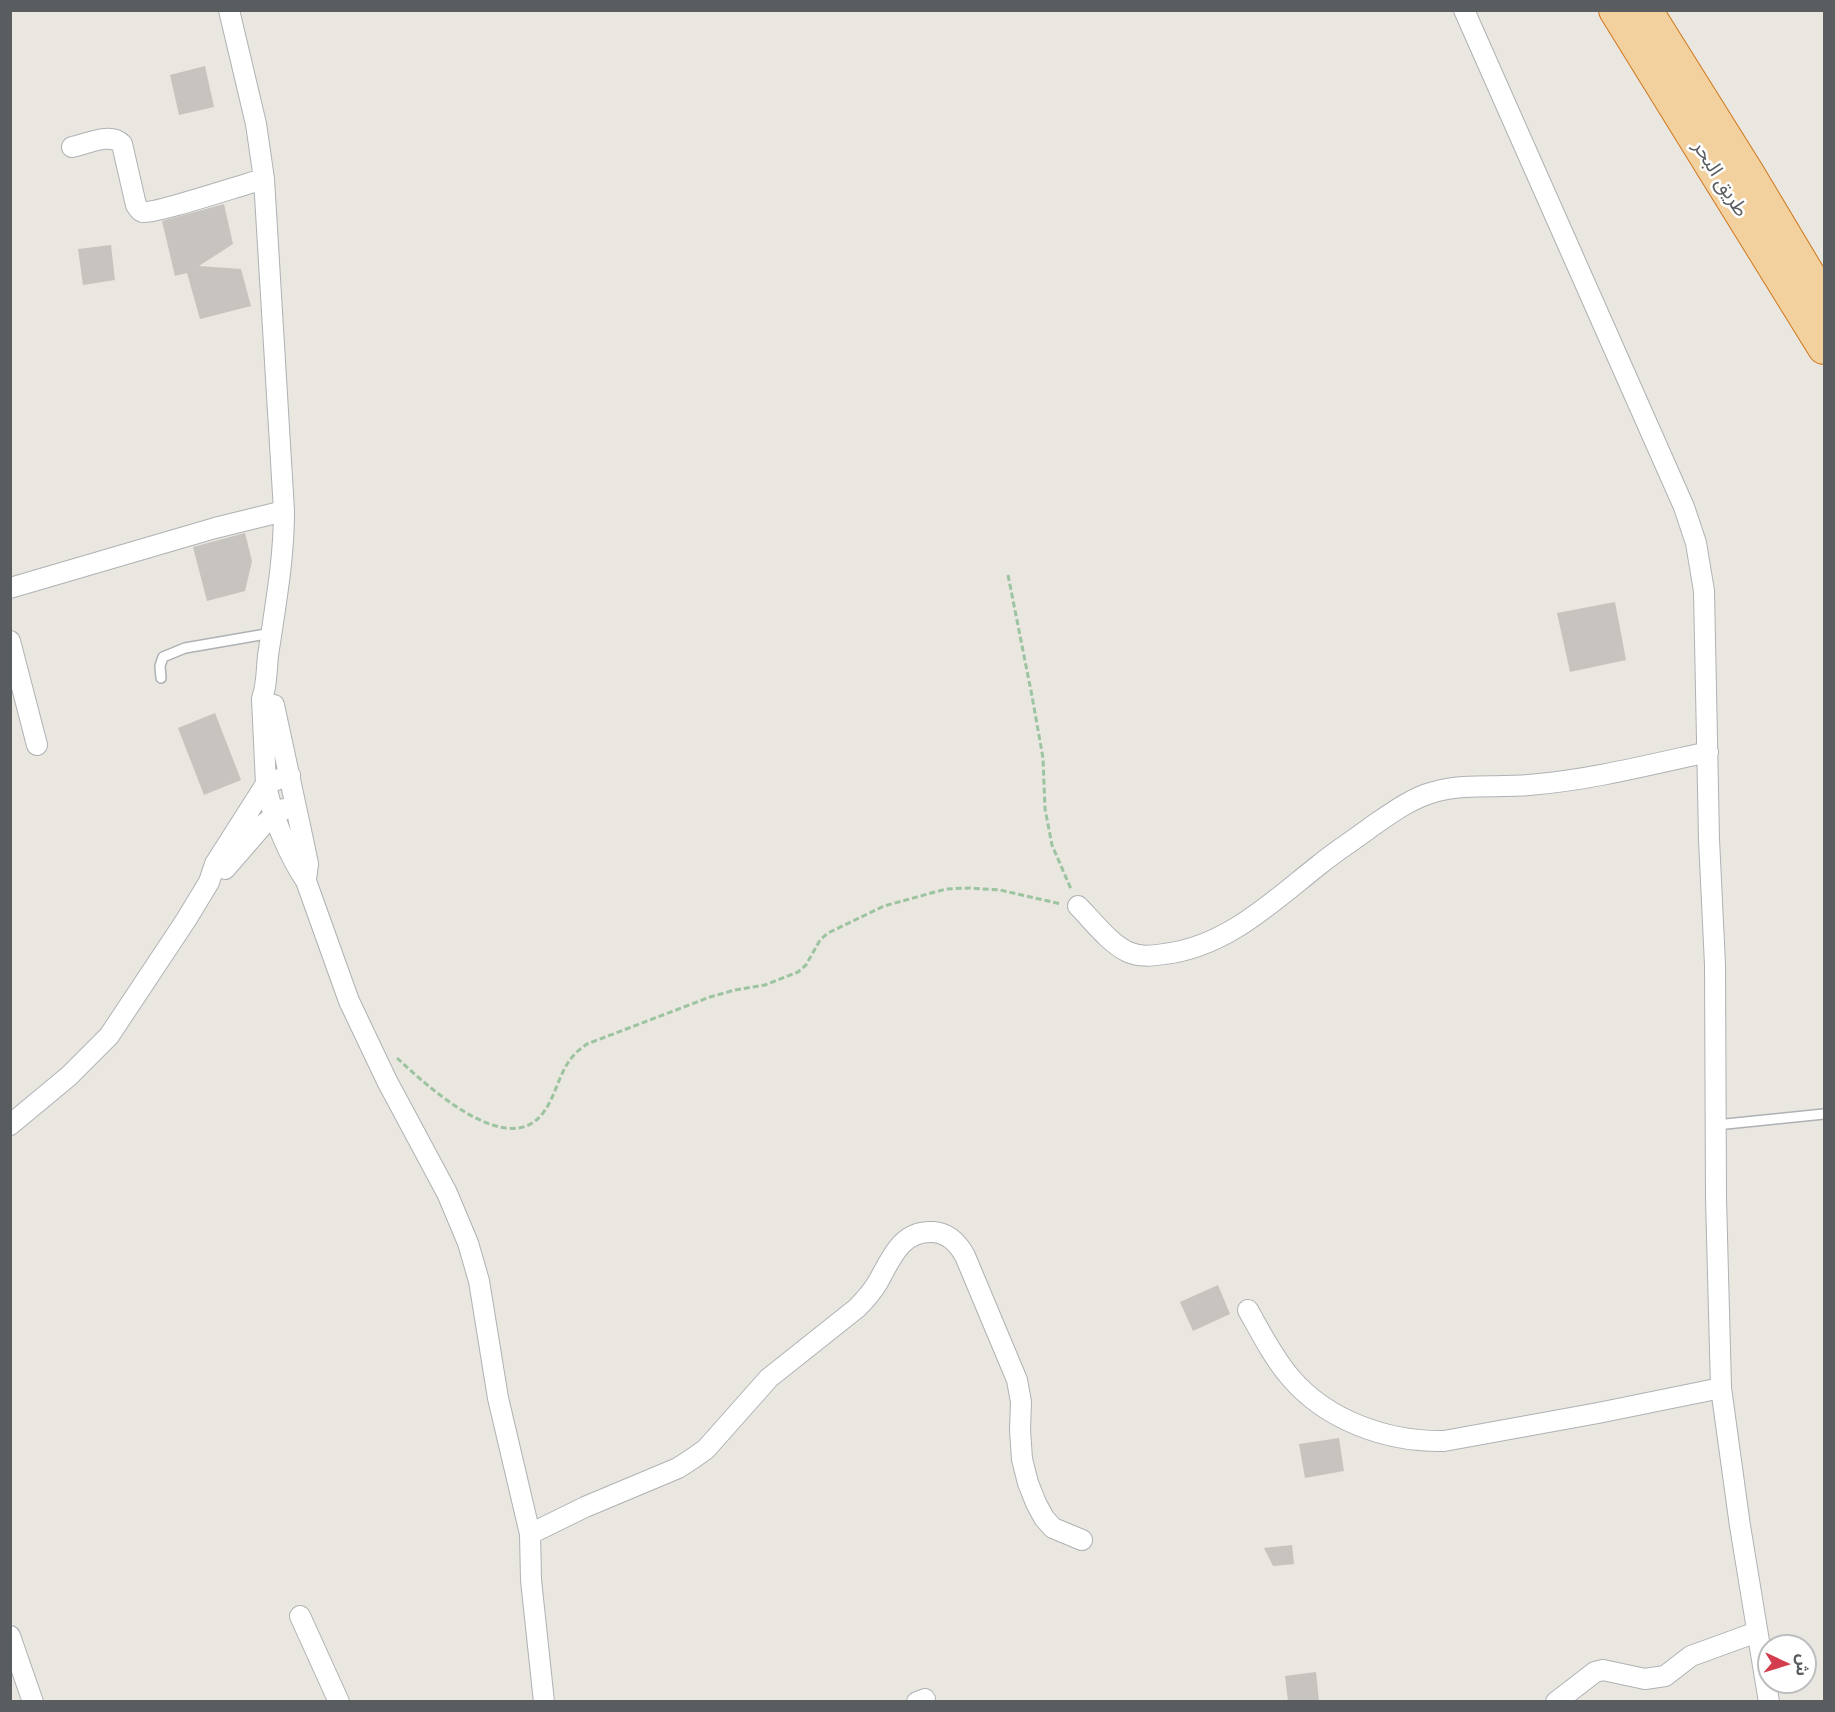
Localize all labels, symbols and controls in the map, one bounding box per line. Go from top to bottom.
street label: طريق البحر [1687,136,1753,222]
north arrow [1757,1634,1817,1694]
text: ش [1791,1653,1815,1677]

